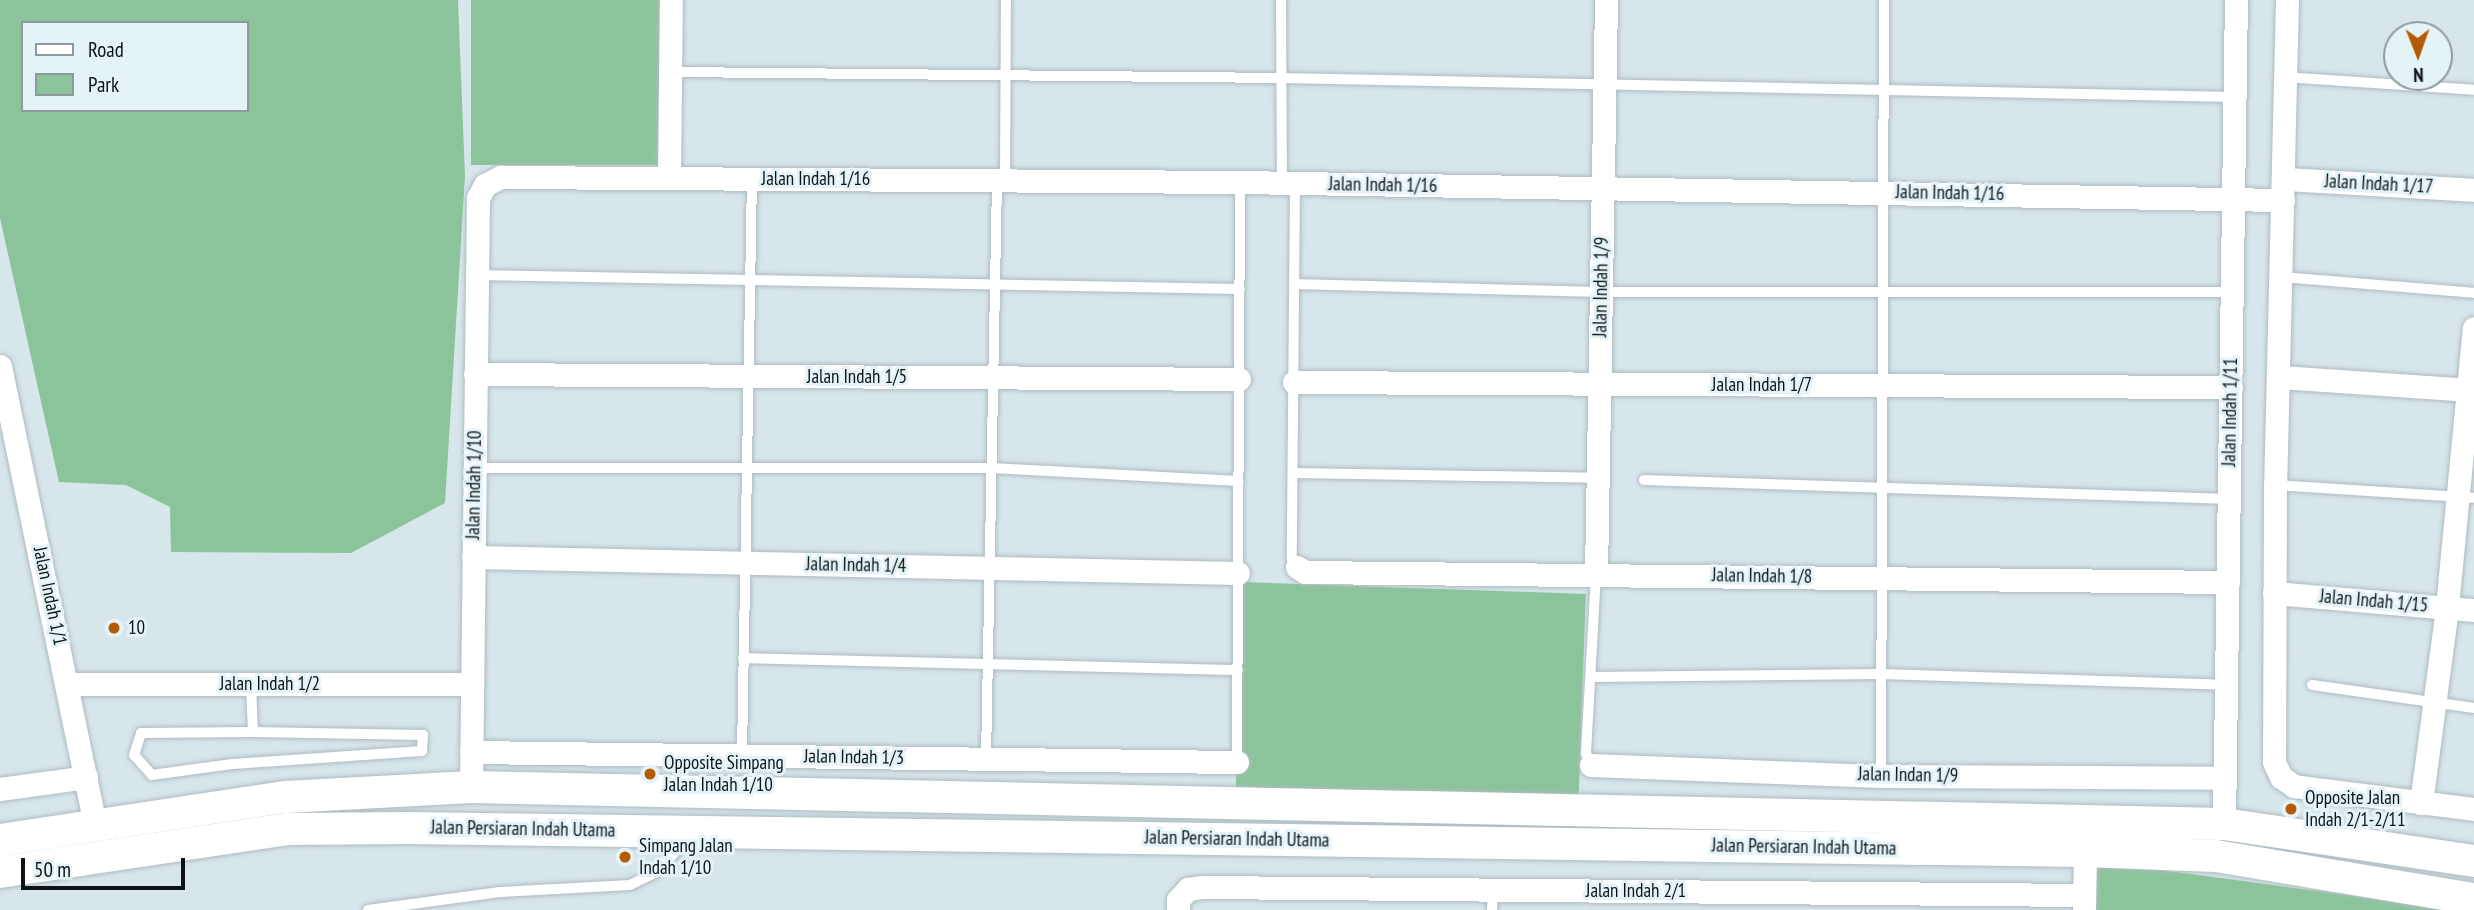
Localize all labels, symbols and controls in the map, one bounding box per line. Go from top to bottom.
legend [21,21,248,112]
north arrow [2383,21,2453,91]
text: Road [88,36,124,63]
text: N [2413,63,2424,87]
text: Park [88,71,119,98]
street label: Jalan Indah 1/16 [762,168,870,190]
street label: Jalan Indah 1/17 [2324,170,2434,198]
street label: Jalan Indah 1/16 [1328,173,1438,197]
street label: Jalan Indah 1/16 [1895,181,2005,205]
street label: Jalan Indah 1/9 [1589,237,1613,337]
street label: Jalan Indah 1/11 [2218,357,2242,467]
street label: Jalan Indah 1/5 [807,366,907,388]
street label: Jalan Indah 1/7 [1712,374,1812,396]
street label: Jalan Indah 1/10 [462,430,486,540]
street label: Jalan Indah 1/1 [28,545,72,647]
street label: Jalan Indah 1/4 [806,553,906,577]
street label: Jalan Indah 1/8 [1712,564,1812,588]
street label: Jalan Indah 1/15 [2319,585,2429,617]
place label: 10 [128,617,145,639]
marker: 10 [106,620,122,636]
street label: Jalan Indah 1/2 [220,673,320,695]
street label: Jalan Indah 1/3 [804,745,904,769]
place label: Opposite Simpang Jalan Indah 1/10 [664,752,784,796]
street label: Jalan Indan 1/9 [1858,763,1958,787]
marker: Opposite Simpang Jalan Indah 1/10 [642,766,658,782]
place label: Opposite Jalan Indah 2/1-2/11 [2305,787,2405,831]
marker: Opposite Jalan Indah 2/1-2/11 [2283,801,2299,817]
street label: Jalan Persiaran Indah Utama [430,816,616,842]
street label: Jalan Persiaran Indah Utama [1144,826,1330,852]
street label: Jalan Persiaran Indah Utama [1711,834,1897,860]
place label: Simpang Jalan Indah 1/10 [639,835,733,879]
scale bar [24,844,189,888]
marker: Simpang Jalan Indah 1/10 [617,849,633,865]
text: 50 m [34,856,71,883]
street label: Jalan Indah 2/1 [1586,880,1686,902]

